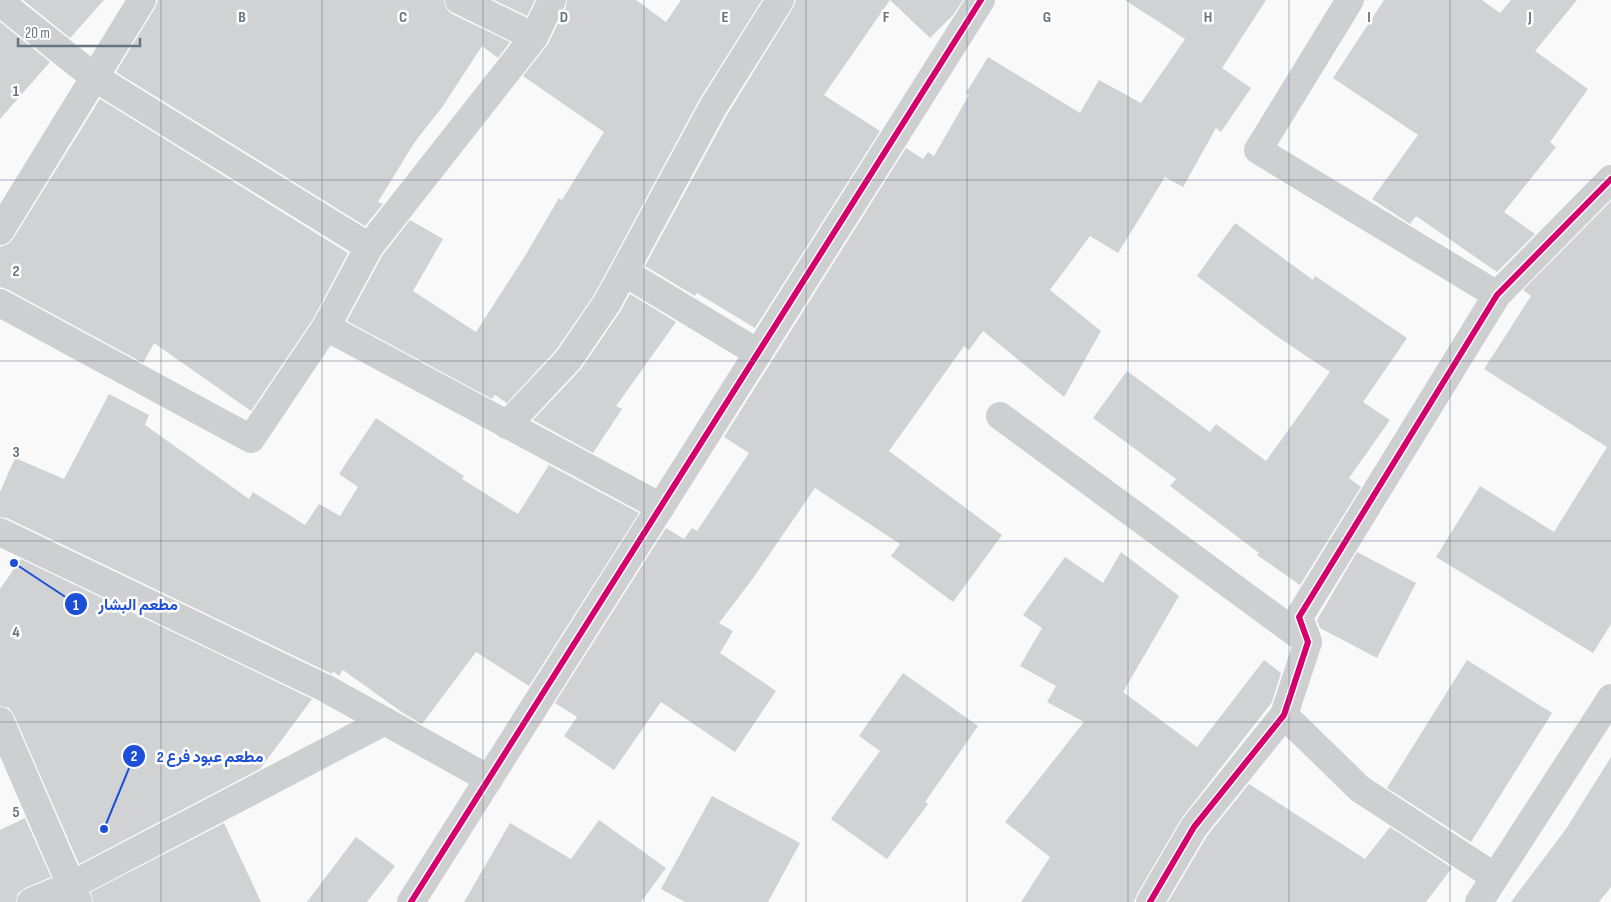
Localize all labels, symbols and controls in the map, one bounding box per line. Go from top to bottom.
text: B [238,8,246,27]
text: C [399,8,407,27]
text: D [560,8,568,27]
text: E [722,8,729,27]
text: F [883,8,890,27]
text: G [1043,8,1051,27]
text: H [1204,8,1212,27]
text: I [1367,8,1371,27]
text: J [1527,8,1532,27]
scale bar [18,15,140,47]
text: 20 m [25,24,50,43]
text: 1 [13,82,20,101]
text: 2 [12,262,20,281]
text: 3 [12,443,20,462]
callout: مطعم البشار [63,589,188,620]
text: 1 [73,596,79,615]
text: مطعم البشار [97,596,178,615]
text: 4 [12,623,20,642]
callout: مطعم عبود فرع 2 [121,741,273,772]
text: 2 [131,747,137,766]
text: مطعم عبود فرع 2 [157,748,264,767]
text: 5 [12,803,20,822]

